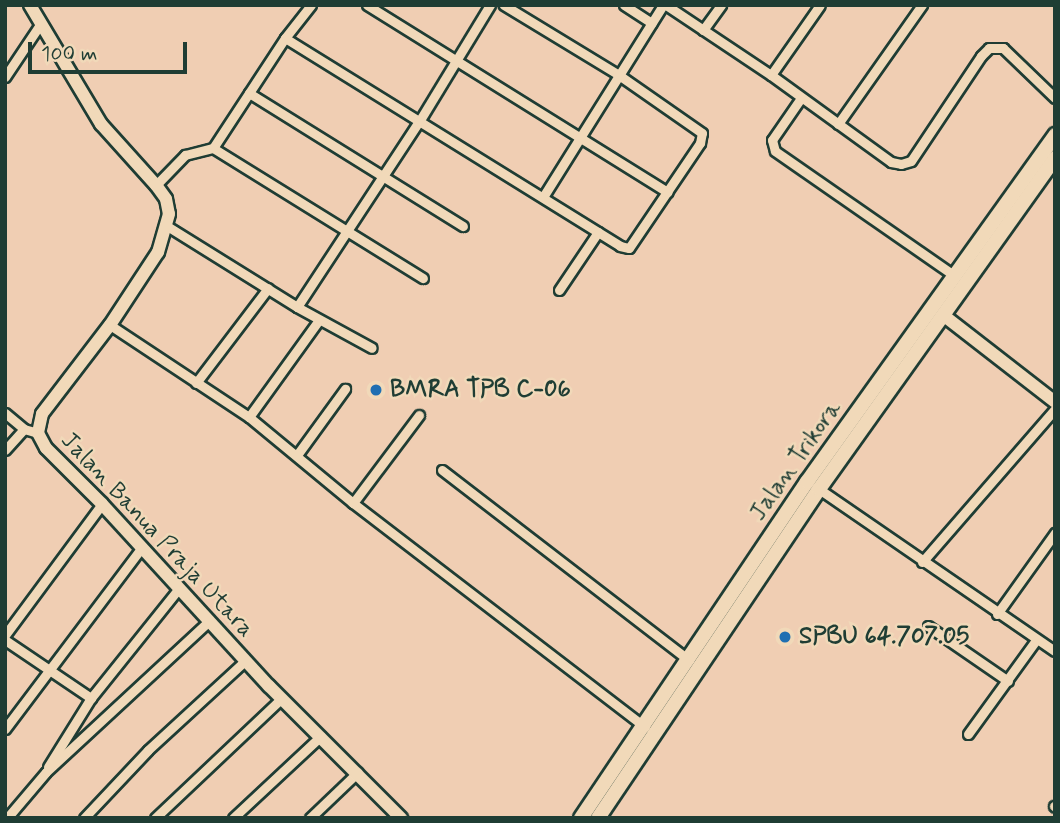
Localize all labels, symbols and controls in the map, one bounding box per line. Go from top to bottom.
scale bar [32,28,191,72]
text: 100 m [41,40,97,68]
place label: BMRA TPB C-06 [390,376,571,404]
marker: BMRA TPB C-06 [368,382,384,398]
street label: Jalan Trikora [744,395,848,527]
street label: Jalan Banua Praja Utara [56,428,258,642]
place label: SPBU 64.707.05 [799,623,969,651]
marker: SPBU 64.707.05 [777,629,793,645]

